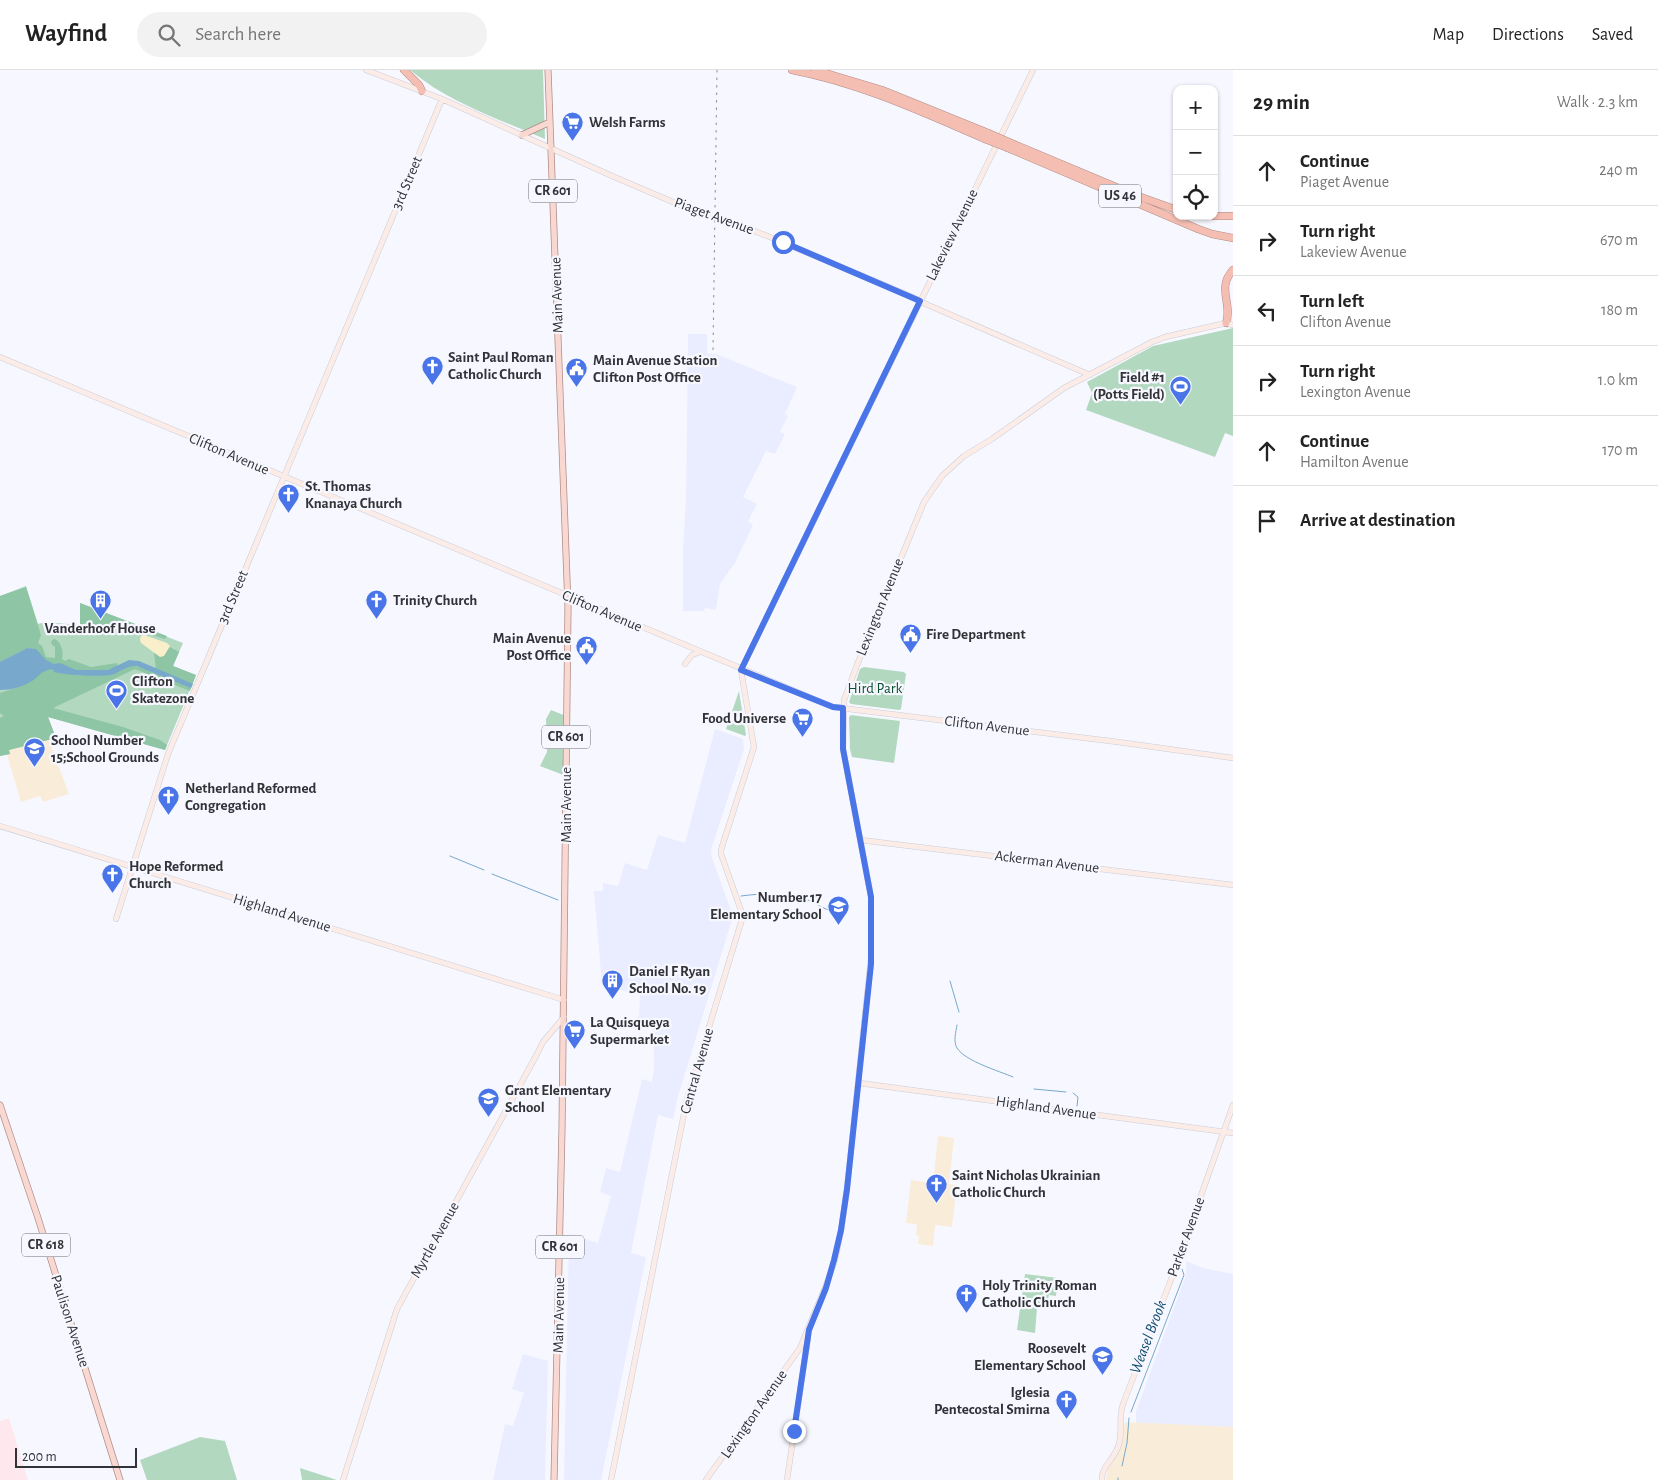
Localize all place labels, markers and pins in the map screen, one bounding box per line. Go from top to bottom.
supermarket icon: Welsh Farms [561,110,585,141]
place label: Welsh Farms [589,115,666,130]
place label: Saint Paul Roman Catholic Church [448,350,554,382]
place label: Main Avenue Station Clifton Post Office [593,353,718,385]
church icon: Saint Paul Roman Catholic Church [420,354,444,385]
public building icon: Main Avenue Station Clifton Post Office [565,357,589,388]
place label: Field #1 (Potts Field) [1093,370,1165,402]
sports icon: Field #1 (Potts Field) [1169,374,1193,405]
place label: St. Thomas Knanaya Church [305,479,402,511]
church icon: St. Thomas Knanaya Church [277,483,301,514]
building icon: Vanderhoof House [88,588,112,619]
church icon: Trinity Church [365,588,389,619]
place label: Trinity Church [393,593,477,608]
place label: Vanderhoof House [44,621,156,636]
public building icon: Fire Department [898,622,922,653]
place label: Fire Department [926,627,1026,642]
place label: Main Avenue Post Office [493,631,571,663]
public building icon: Main Avenue Post Office [575,635,599,666]
place label: Clifton Skatezone [132,674,194,706]
sports icon: Clifton Skatezone [104,678,128,709]
supermarket icon: Food Universe [790,706,814,737]
place label: Food Universe [702,711,786,726]
place label: School Number 15;School Grounds [51,733,159,765]
school or university icon: School Number 15;School Grounds [23,737,47,768]
place label: Netherland Reformed Congregation [185,781,317,813]
church icon: Netherland Reformed Congregation [157,785,181,816]
place label: Hope Reformed Church [129,859,224,891]
church icon: Hope Reformed Church [101,863,125,894]
place label: Number 17 Elementary School [710,890,823,922]
school or university icon: Number 17 Elementary School [826,894,850,925]
place label: Daniel F Ryan School No. 19 [629,964,710,996]
building icon: Daniel F Ryan School No. 19 [601,968,625,999]
place label: La Quisqueya Supermarket [590,1015,670,1047]
supermarket icon: La Quisqueya Supermarket [562,1019,586,1050]
place label: Grant Elementary School [505,1083,612,1115]
school or university icon: Grant Elementary School [477,1087,501,1118]
place label: Saint Nicholas Ukrainian Catholic Church [952,1168,1100,1200]
church icon: Saint Nicholas Ukrainian Catholic Church [924,1172,948,1203]
place label: Holy Trinity Roman Catholic Church [982,1278,1097,1310]
church icon: Holy Trinity Roman Catholic Church [954,1282,978,1313]
place label: Roosevelt Elementary School [974,1341,1086,1373]
school or university icon: Roosevelt Elementary School [1090,1345,1114,1376]
place label: Iglesia Pentecostal Smirna [934,1385,1050,1417]
church icon: Iglesia Pentecostal Smirna [1054,1389,1078,1420]

